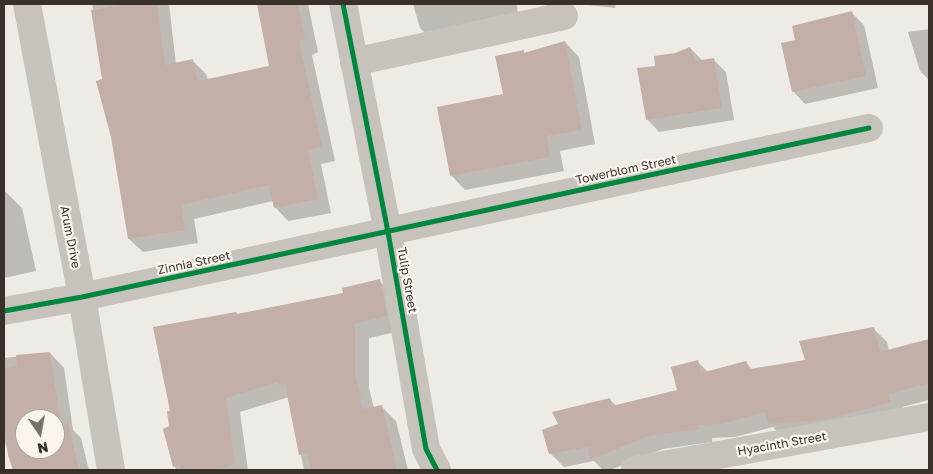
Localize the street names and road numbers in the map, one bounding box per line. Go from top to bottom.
street label: Towerblom Street [575,152,677,188]
street label: Arum Drive [57,205,83,269]
street label: Tulip Street [394,246,420,314]
street label: Zinnia Street [156,248,232,278]
street label: Hyacinth Street [736,429,828,459]

